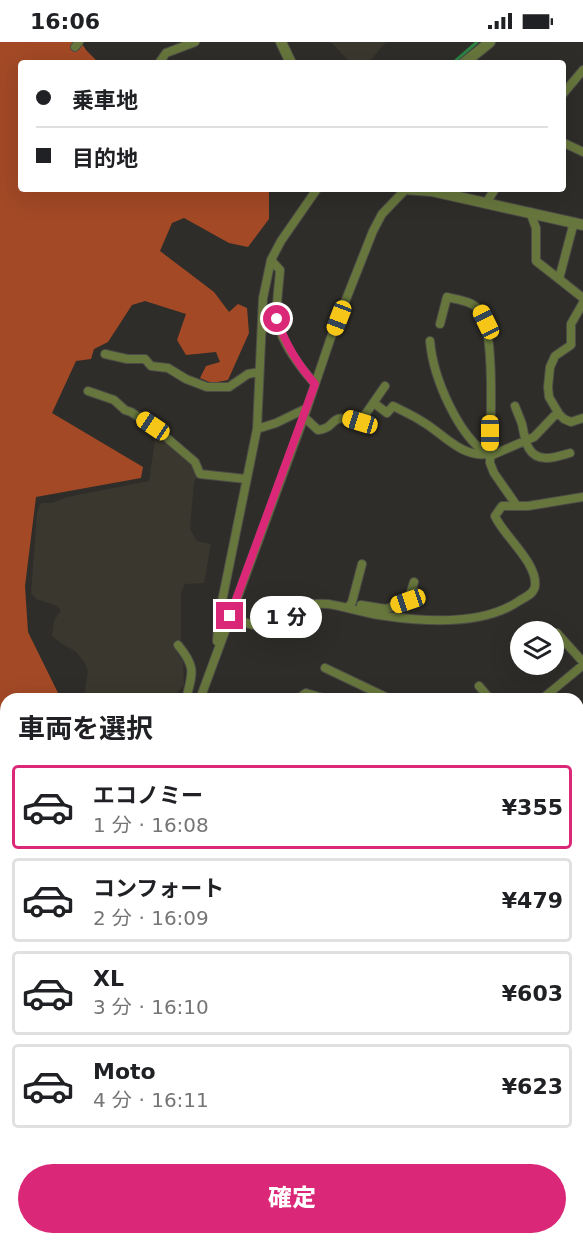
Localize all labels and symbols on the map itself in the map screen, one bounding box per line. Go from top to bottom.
car [324,298,354,338]
car [470,302,502,342]
route start [263,305,290,332]
car [133,408,173,444]
car [340,408,380,436]
car [481,415,499,451]
car [388,587,428,615]
callout: 1 分 [251,595,323,637]
route end [216,602,243,629]

